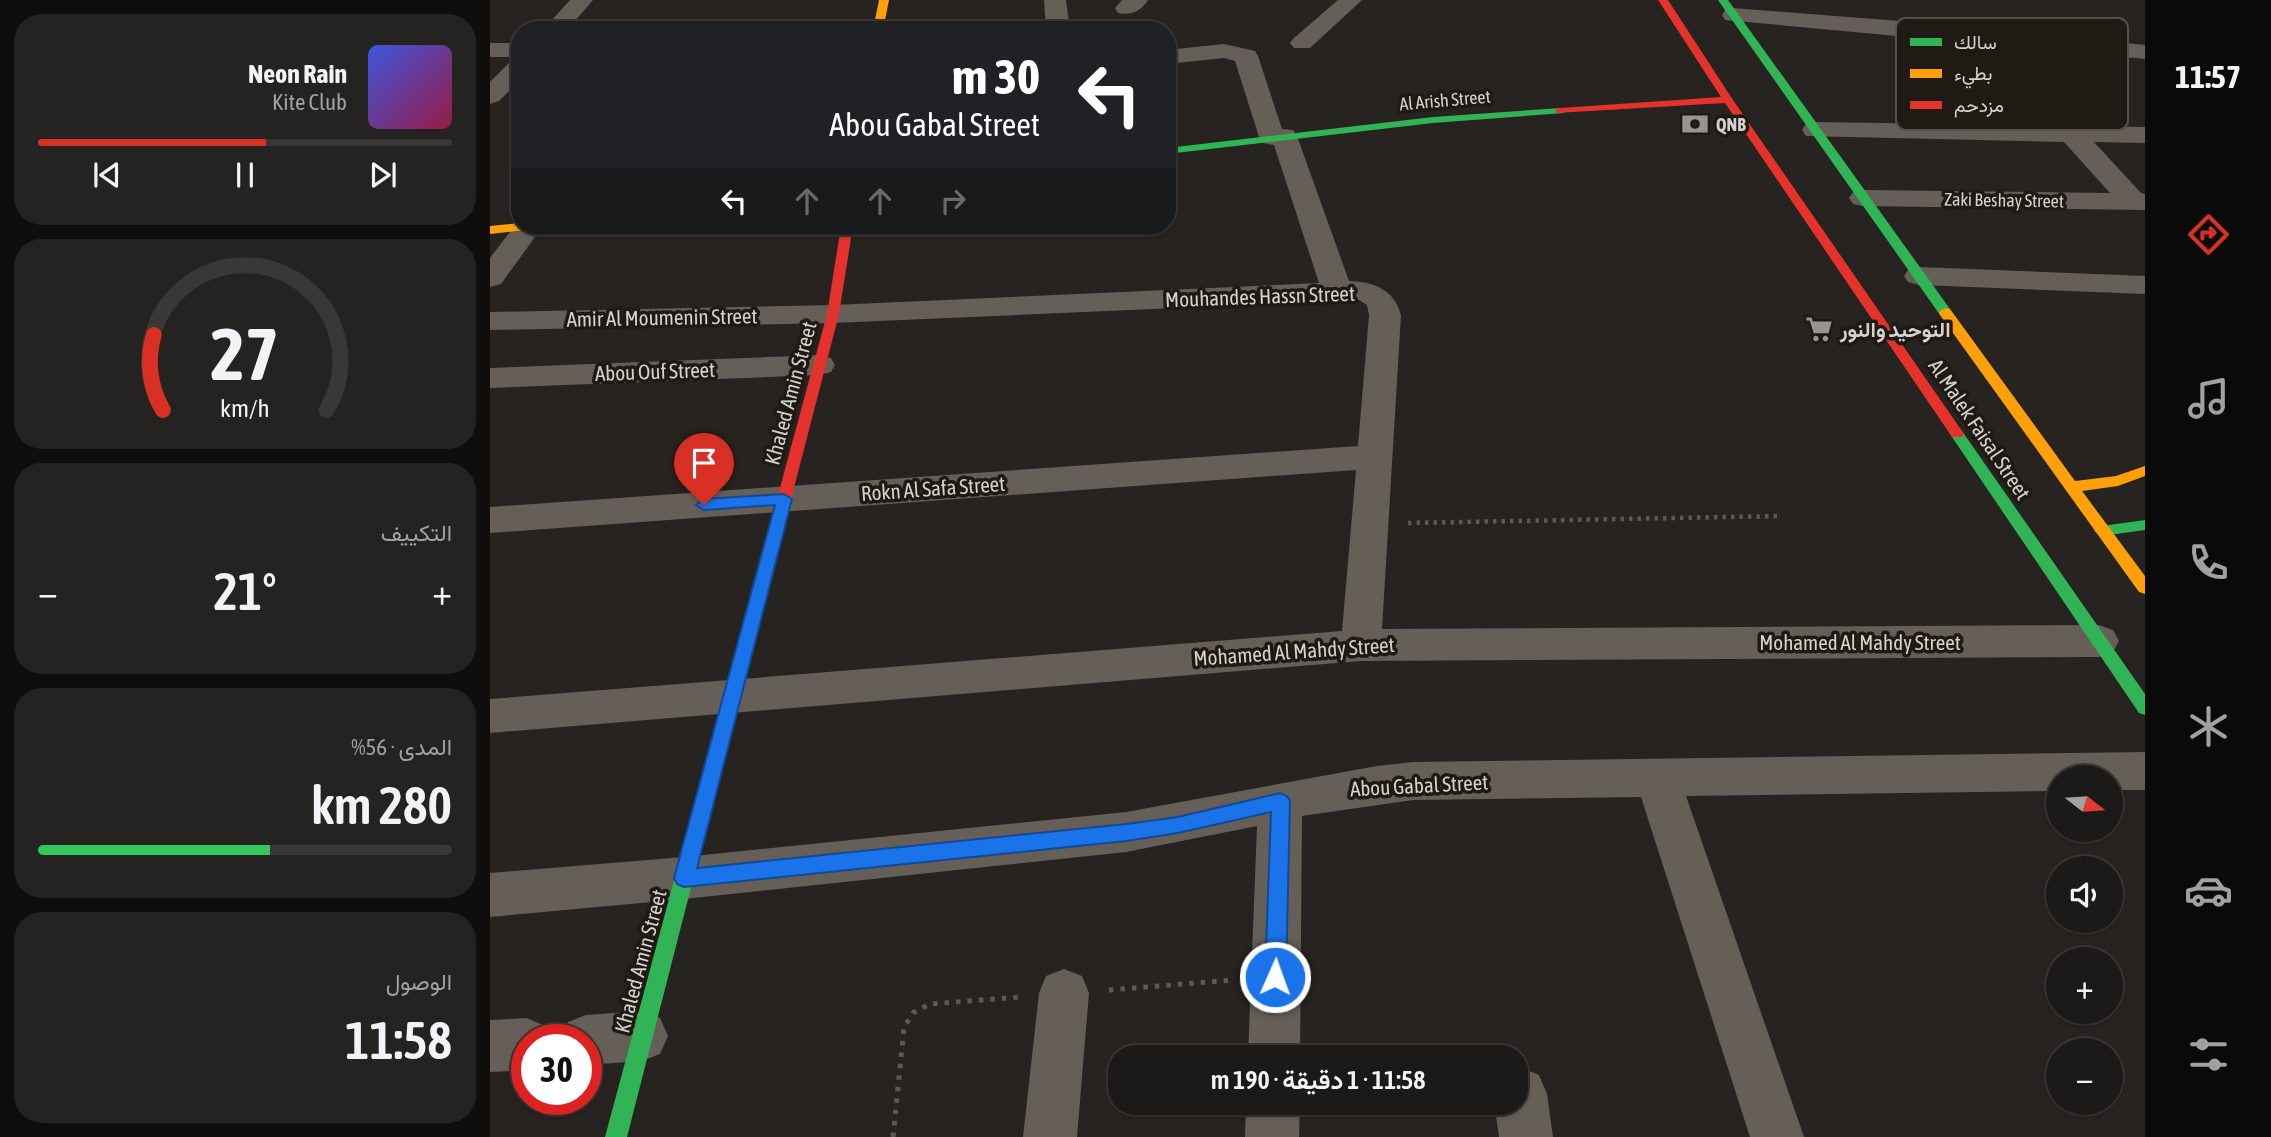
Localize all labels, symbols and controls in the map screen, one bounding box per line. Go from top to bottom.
legend [1896,18,2128,130]
text: سالك [1954,31,1997,53]
text: 30 m [952,48,1040,104]
icon: left [1064,49,1155,140]
text: 11:57 [2175,58,2241,95]
text: Neon Rain [248,59,347,89]
text: بطيء [1954,62,1992,89]
street label: Al Arish Street [1399,86,1491,114]
text: Kite Club [272,89,347,115]
text: مزدحم [1954,94,2004,118]
text: Abou Gabal Street [829,106,1040,143]
bank icon: QNB [1680,109,1710,139]
place label: QNB [1716,114,1746,135]
icon: previous [88,156,126,194]
icon: pause [226,156,264,194]
icon: next [364,156,402,194]
icon: left [715,182,753,220]
icon: ahead [788,182,826,220]
icon: ahead [861,182,899,220]
icon: right [934,182,972,220]
street label: Zaki Beshay Street [1944,188,2064,212]
icon: directions [2184,210,2233,259]
street label: Mouhandes Hassn Street [1165,281,1355,311]
street label: Amir Al Moumenin Street [566,303,758,331]
text: 27 [211,312,279,395]
supermarket icon: التوحيد والنور [1804,314,1834,344]
place label: التوحيد والنور [1839,317,1951,343]
street label: Khaled Amin Street [759,319,821,467]
street label: Al Malek Faisal Street [1924,354,2036,504]
street label: Abou Ouf Street [594,357,716,385]
icon: music [2184,374,2233,423]
text: km/h [220,394,270,422]
pin [674,433,734,505]
icon: arrive [685,444,723,482]
street label: Rokn Al Safa Street [860,471,1006,505]
text: التكييف [381,520,452,546]
icon: phone [2184,538,2233,587]
text: 21° [213,561,277,621]
text: − [38,570,58,613]
text: + [432,570,452,613]
street label: Mohamed Al Mahdy Street [1759,630,1961,654]
street label: Mohamed Al Mahdy Street [1193,632,1395,670]
icon: climate [2184,702,2233,751]
text: المدى · 56% [351,734,452,760]
north arrow [2046,765,2123,842]
map controls [2046,765,2123,1115]
street label: Abou Gabal Street [1349,769,1489,801]
text: 280 km [311,775,452,835]
button: sound [2046,856,2123,933]
icon: car [2184,866,2233,915]
street label: Khaled Amin Street [609,887,671,1035]
position arrow [1238,940,1312,1014]
button: + [2046,947,2123,1024]
text: الوصول [386,969,452,995]
text: 11:58 [345,1010,452,1070]
speed limit sign: 30 [511,1024,602,1115]
icon: filters [2184,1030,2233,1079]
button: − [2046,1038,2123,1115]
text: 11:58 · 1 دقيقة · 190 m [1211,1065,1425,1095]

